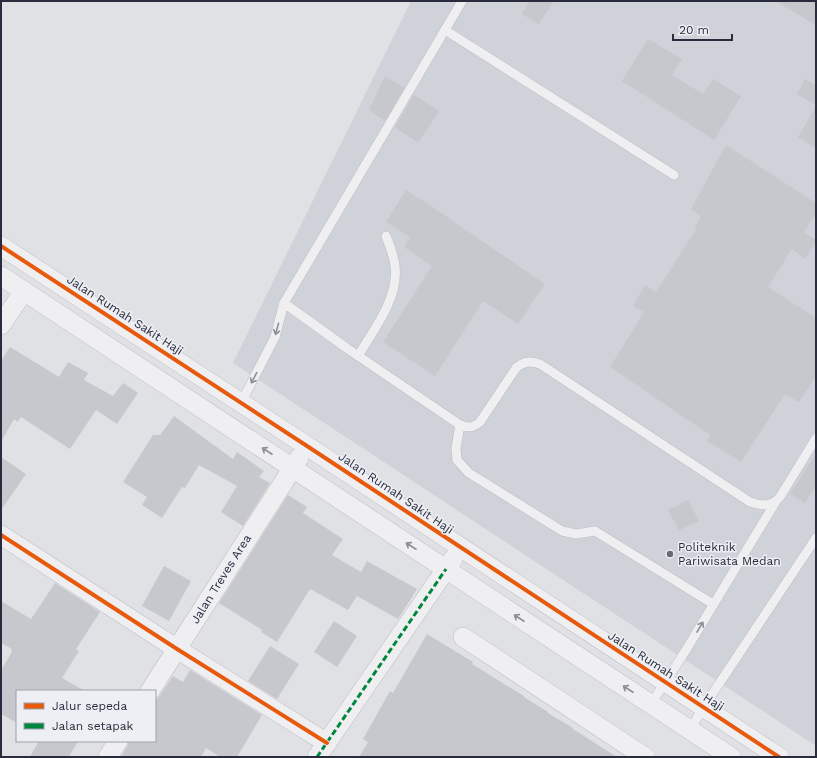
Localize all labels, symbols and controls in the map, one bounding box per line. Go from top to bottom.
scale bar [673,16,732,42]
text: 20 m [679,23,709,37]
street label: Jalan Rumah Sakit Haji [64,272,186,358]
one-way arrow [273,322,280,335]
one-way arrow [250,372,257,384]
one-way arrow [262,447,273,456]
street label: Jalan Rumah Sakit Haji [336,449,456,537]
street label: Jalan Treves Area [188,532,254,626]
place label: Politeknik Pariwisata Medan [678,540,781,568]
one-way arrow [406,542,417,550]
marker: Politeknik Pariwisata Medan [665,549,675,559]
one-way arrow [514,614,525,622]
one-way arrow [696,621,704,633]
street label: Jalan Rumah Sakit Haji [605,628,727,714]
one-way arrow [623,685,634,693]
legend [16,690,156,742]
text: Jalur sepeda [52,699,127,713]
text: Jalan setapak [52,719,134,733]

